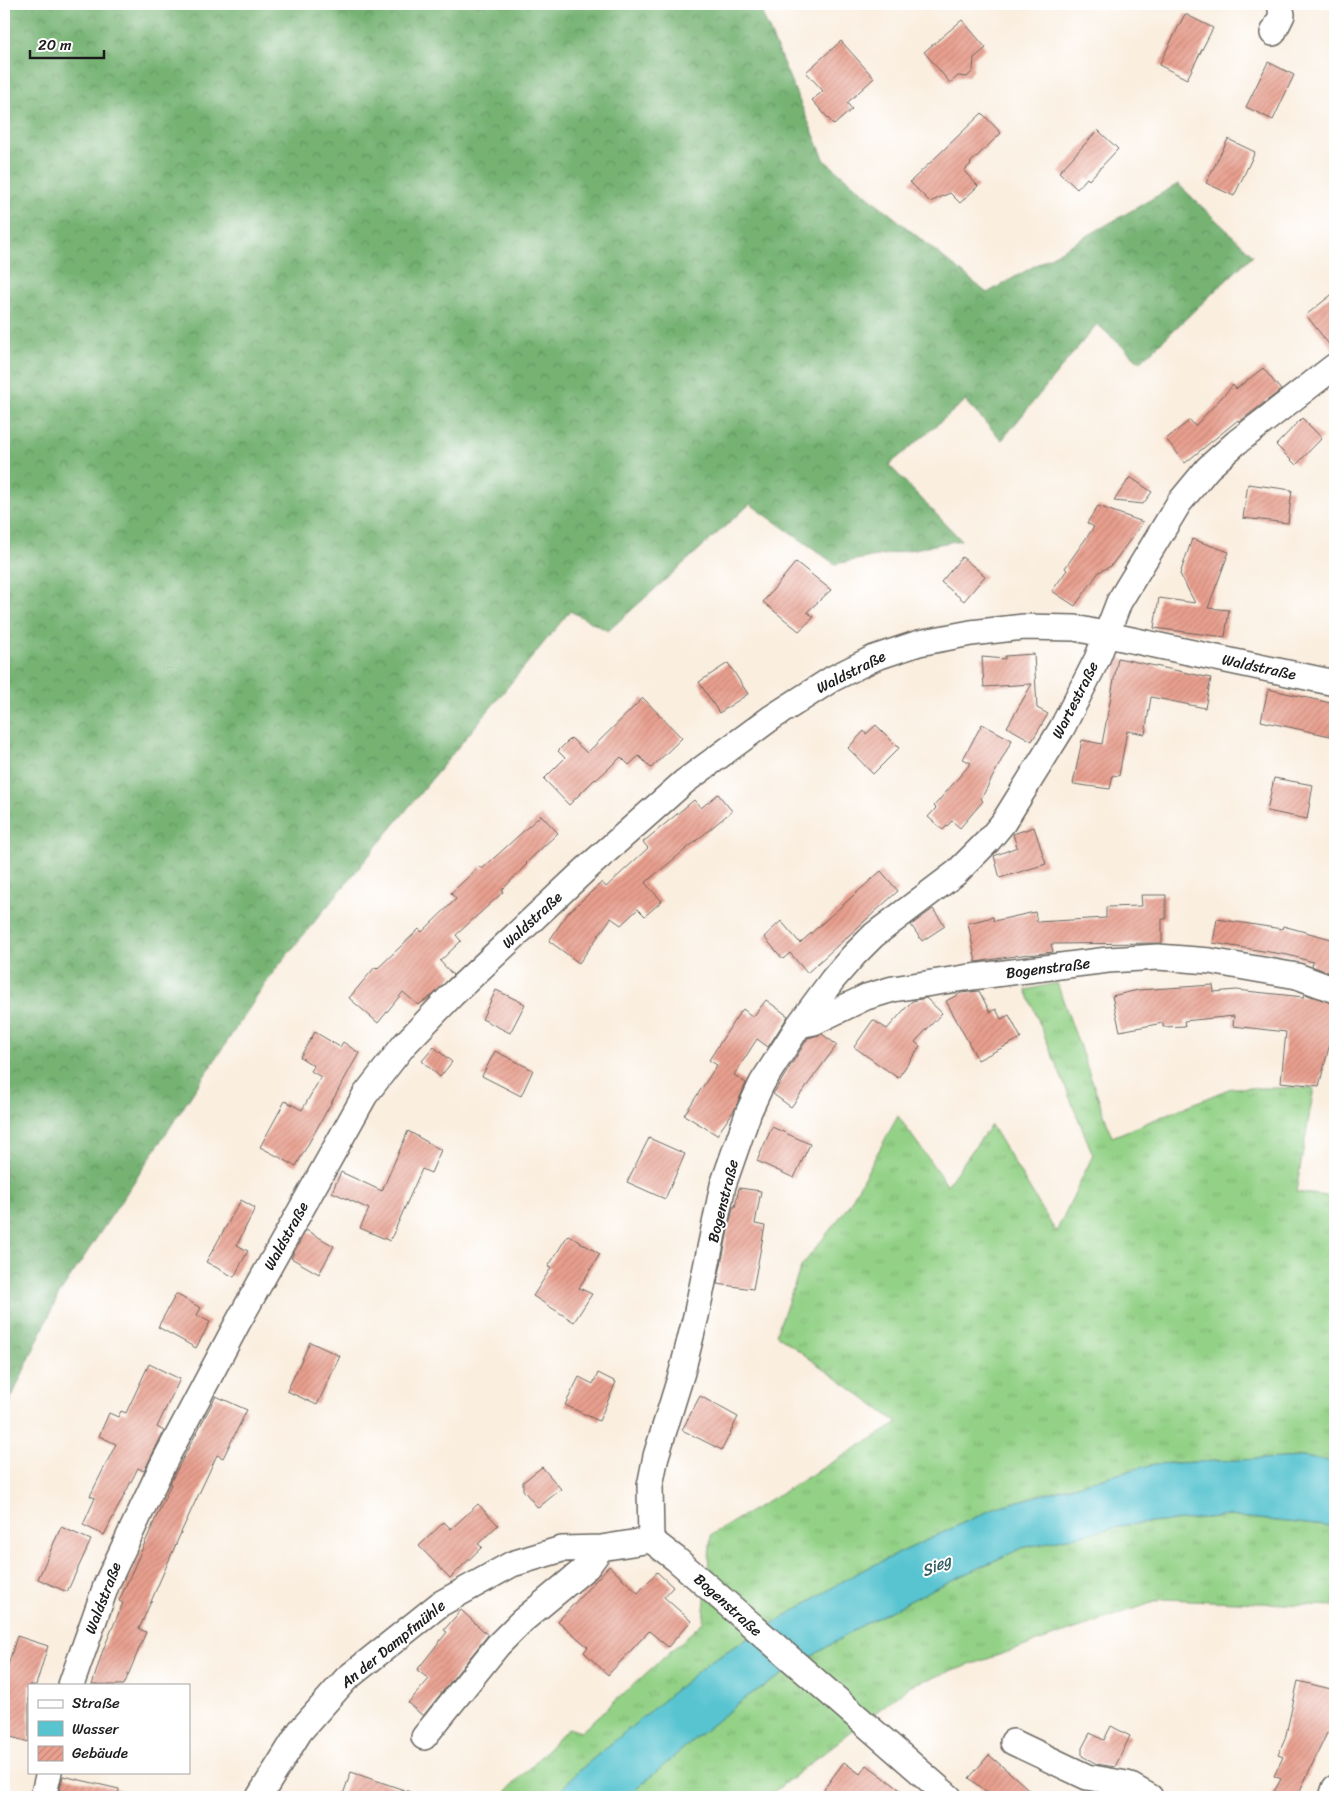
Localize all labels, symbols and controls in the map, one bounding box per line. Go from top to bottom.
scale bar [30,28,104,60]
text: 20 m [38,32,72,58]
street label: Waldstraße [812,643,890,701]
street label: Waldstraße [1219,646,1299,688]
street label: Wartestraße [1044,656,1106,743]
street label: Waldstraße [496,885,568,955]
street label: Bogenstraße [1004,950,1092,986]
street label: Bogenstraße [700,1156,746,1245]
street label: Waldstraße [256,1197,316,1275]
water label: Sieg [916,1545,958,1585]
street label: Waldstraße [77,1558,129,1638]
street label: Bogenstraße [688,1567,768,1643]
street label: An der Dampfmühle [334,1593,452,1695]
legend [28,1684,190,1774]
text: Straße [72,1690,120,1716]
text: Wasser [72,1716,120,1742]
text: Gebäude [72,1740,128,1766]

